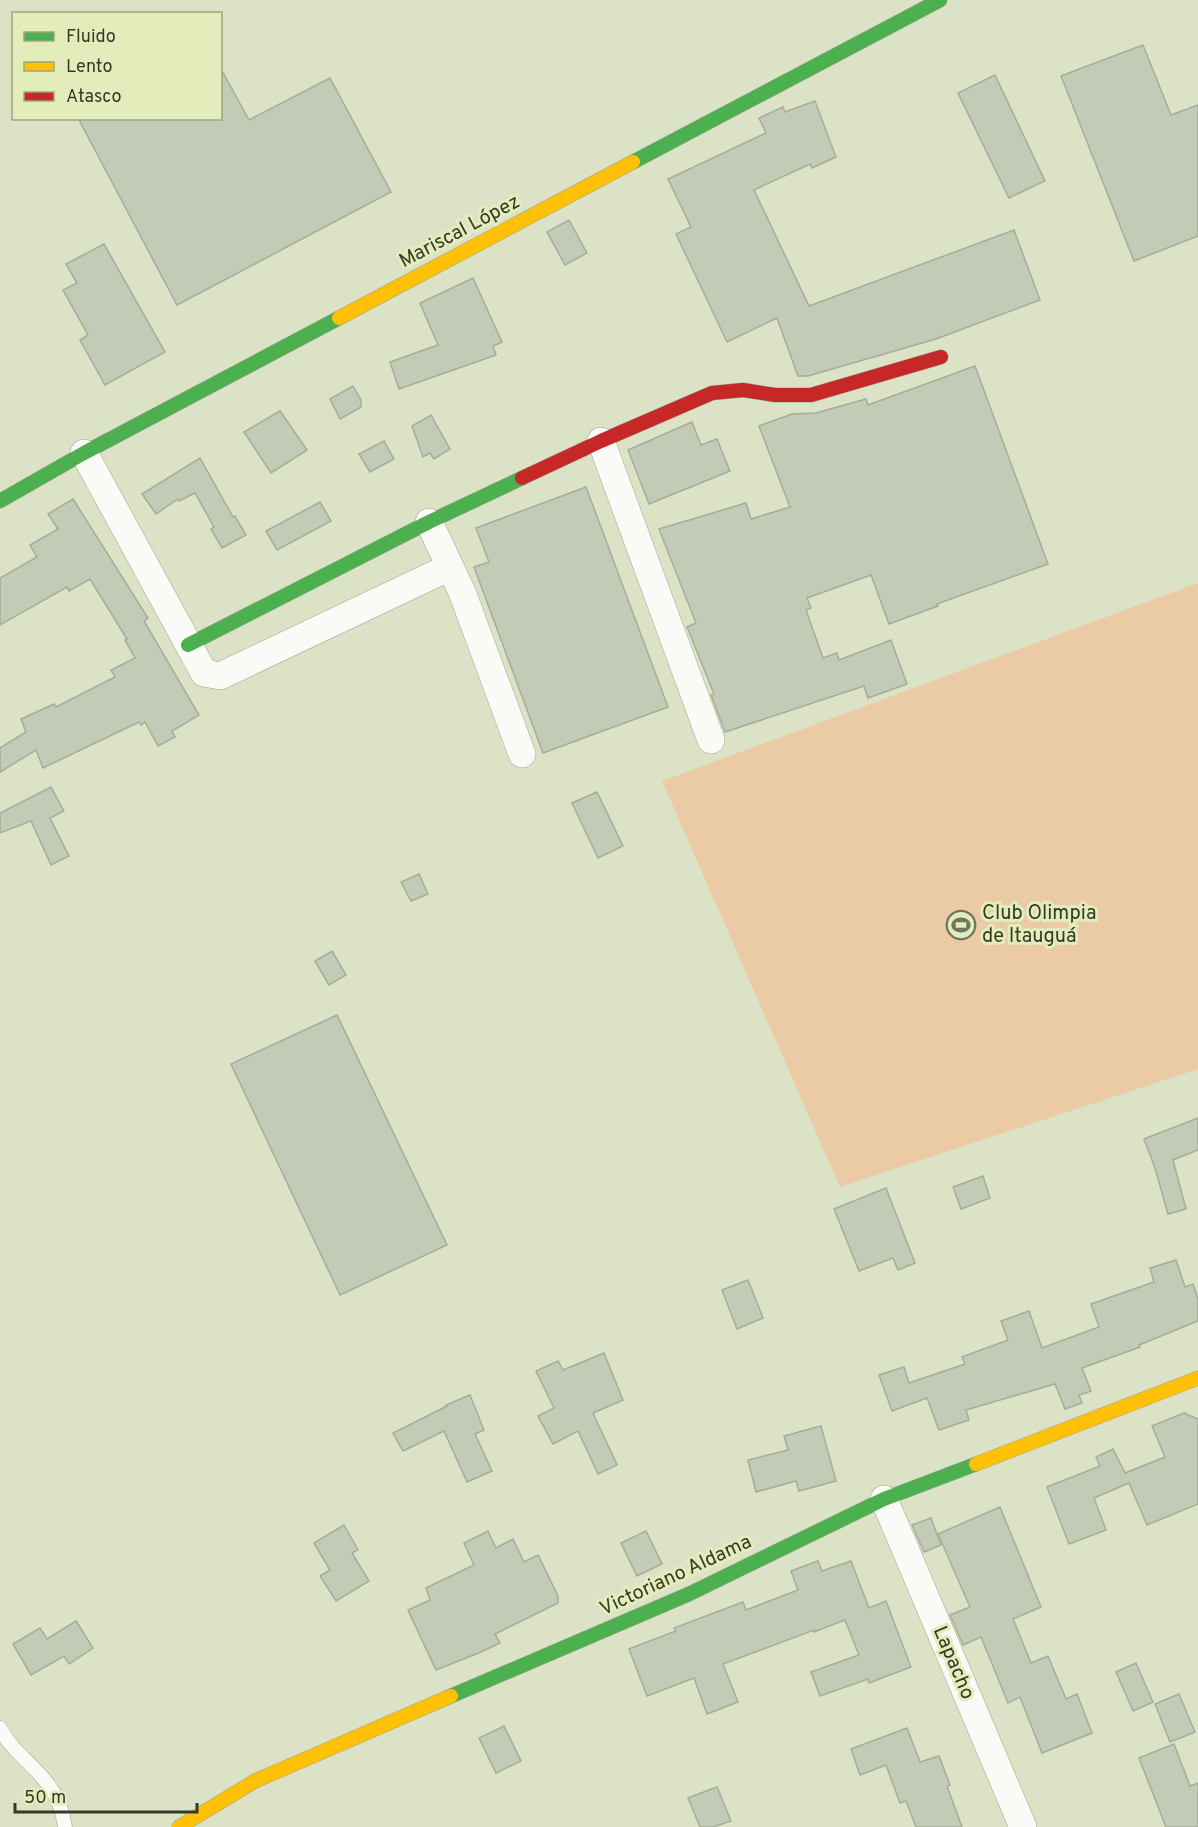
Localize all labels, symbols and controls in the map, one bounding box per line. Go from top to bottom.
legend [12,12,222,120]
text: Fluido [66,26,116,49]
text: Lento [66,56,112,79]
text: Atasco [66,86,122,109]
street label: Mariscal López [395,189,525,275]
place label: Club Olimpia de Itauguá [982,901,1096,950]
sports icon: Club Olimpia de Itauguá [945,909,977,941]
street label: Victoriano Aldama [596,1529,756,1623]
street label: Lapacho [926,1622,980,1704]
scale bar [15,1776,196,1814]
text: 50 m [24,1787,66,1810]

